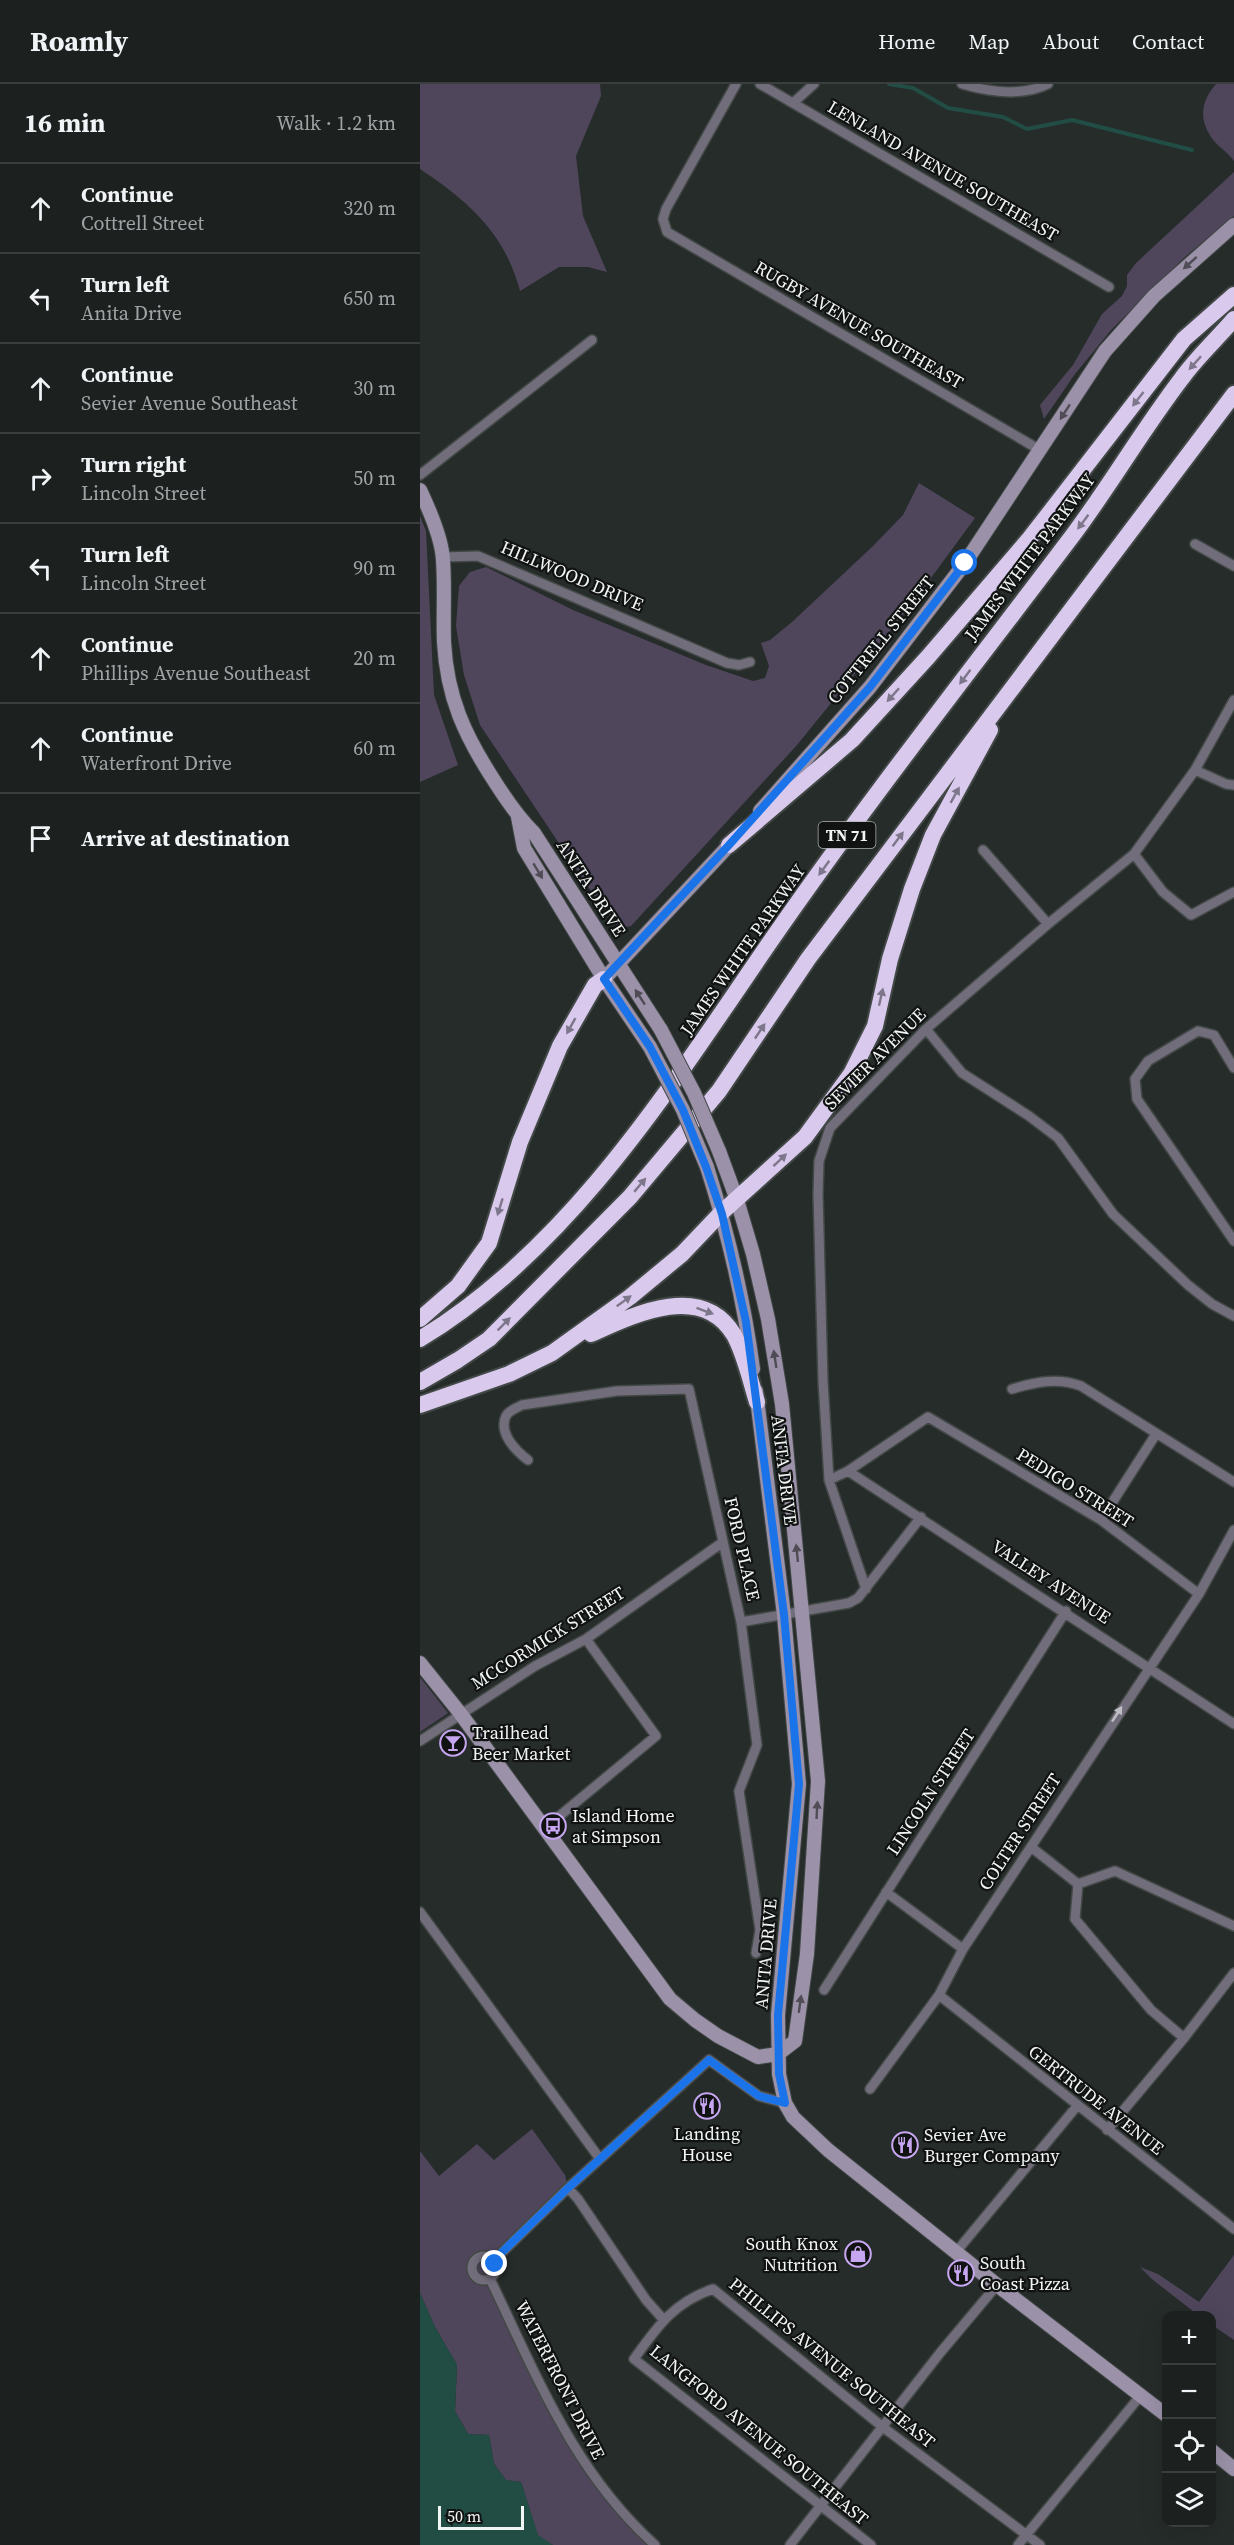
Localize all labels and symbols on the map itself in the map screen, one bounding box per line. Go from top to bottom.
street label: LENLAND AVENUE SOUTHEAST [823,94,1063,247]
street label: RUGBY AVENUE SOUTHEAST [750,254,968,395]
one-way arrow [1183,256,1198,269]
one-way arrow [1189,355,1202,370]
one-way arrow [1131,391,1144,407]
one-way arrow [1060,404,1071,420]
street label: JAMES WHITE PARKWAY [958,467,1101,646]
one-way arrow [1076,514,1089,530]
street label: HILLWOOD DRIVE [497,534,647,617]
route start [951,549,977,575]
street label: COTTRELL STREET [821,570,940,709]
one-way arrow [959,669,971,685]
one-way arrow [887,687,900,702]
one-way arrow [950,787,960,804]
road number: TN 71 [818,822,876,848]
one-way arrow [892,831,904,847]
street label: ANITA DRIVE [551,834,632,941]
street label: JAMES WHITE PARKWAY [673,859,812,1041]
one-way arrow [818,860,830,875]
one-way arrow [532,863,543,879]
one-way arrow [634,988,645,1005]
one-way arrow [877,988,887,1007]
street label: SEVIER AVENUE [818,1002,931,1115]
one-way arrow [566,1018,576,1035]
one-way arrow [754,1023,765,1039]
one-way arrow [773,1154,787,1168]
one-way arrow [634,1177,647,1193]
one-way arrow [495,1198,504,1216]
one-way arrow [615,1295,631,1307]
one-way arrow [696,1307,714,1317]
one-way arrow [497,1317,511,1332]
one-way arrow [770,1350,779,1369]
street label: ANITA DRIVE [765,1413,804,1527]
street label: PEDIGO STREET [1012,1442,1139,1534]
street label: FORD PLACE [718,1495,767,1603]
street label: VALLEY AVENUE [987,1534,1116,1630]
one-way arrow [792,1544,802,1563]
street label: MCCORMICK STREET [466,1580,629,1695]
one-way arrow [1111,1707,1123,1723]
place label: Trailhead Beer Market [472,1720,571,1766]
street label: LINCOLN STREET [880,1724,981,1860]
bar icon: Trailhead Beer Market [438,1728,468,1758]
street label: COLTER STREET [972,1768,1067,1895]
one-way arrow [812,1801,821,1820]
place label: Island Home at Simpson [572,1803,675,1849]
bus stop icon: Island Home at Simpson [538,1811,568,1841]
street label: ANITA DRIVE [748,1897,783,2010]
one-way arrow [795,1995,804,2014]
street label: GERTRUDE AVENUE [1023,2039,1169,2161]
restaurant icon: Landing House [692,2091,722,2121]
place label: Landing House [674,2121,740,2167]
place label: Sevier Ave Burger Company [924,2122,1060,2168]
restaurant icon: Sevier Ave Burger Company [890,2130,920,2160]
place label: South Knox Nutrition [746,2231,839,2277]
shop icon: South Knox Nutrition [843,2239,873,2269]
route end [481,2250,507,2276]
place label: South Coast Pizza [980,2250,1071,2296]
restaurant icon: South Coast Pizza [946,2258,976,2288]
street label: PHILLIPS AVENUE SOUTHEAST [724,2271,941,2454]
street label: WATERFRONT DRIVE [510,2296,611,2464]
street label: LANGFORD AVENUE SOUTHEAST [645,2338,874,2531]
scale bar [438,2503,524,2530]

